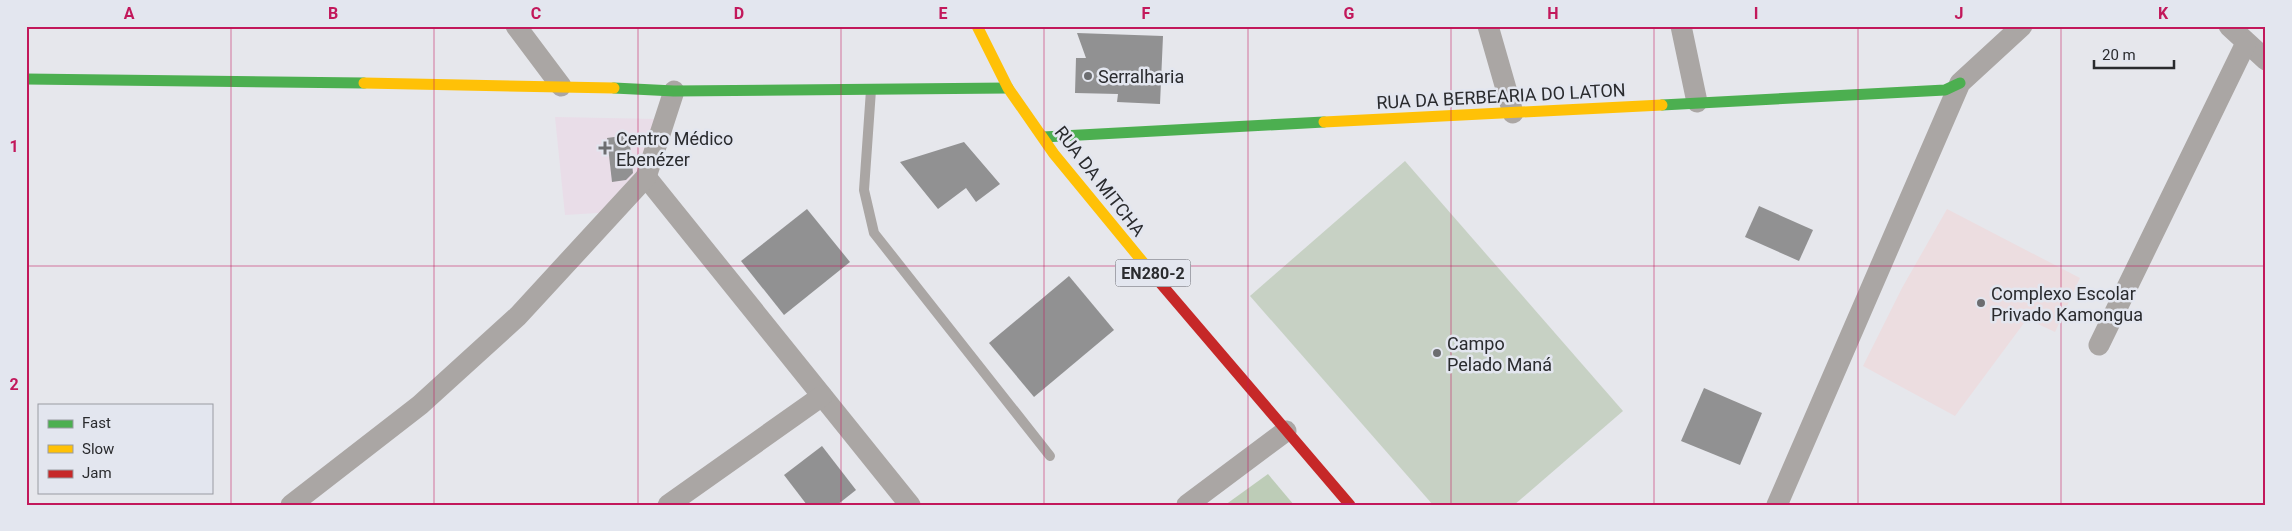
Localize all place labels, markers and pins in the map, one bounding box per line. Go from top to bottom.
place label: Serralharia [1098,66,1184,87]
marker: Serralharia [1082,70,1094,82]
place label: Centro Médico Ebenézer [616,128,733,170]
marker: Centro Médico Ebenézer [598,141,612,155]
place label: Complexo Escolar Privado Kamongua [1991,283,2143,325]
marker: Complexo Escolar Privado Kamongua [1975,297,1987,309]
place label: Campo Pelado Maná [1447,333,1552,375]
marker: Campo Pelado Maná [1431,347,1443,359]

